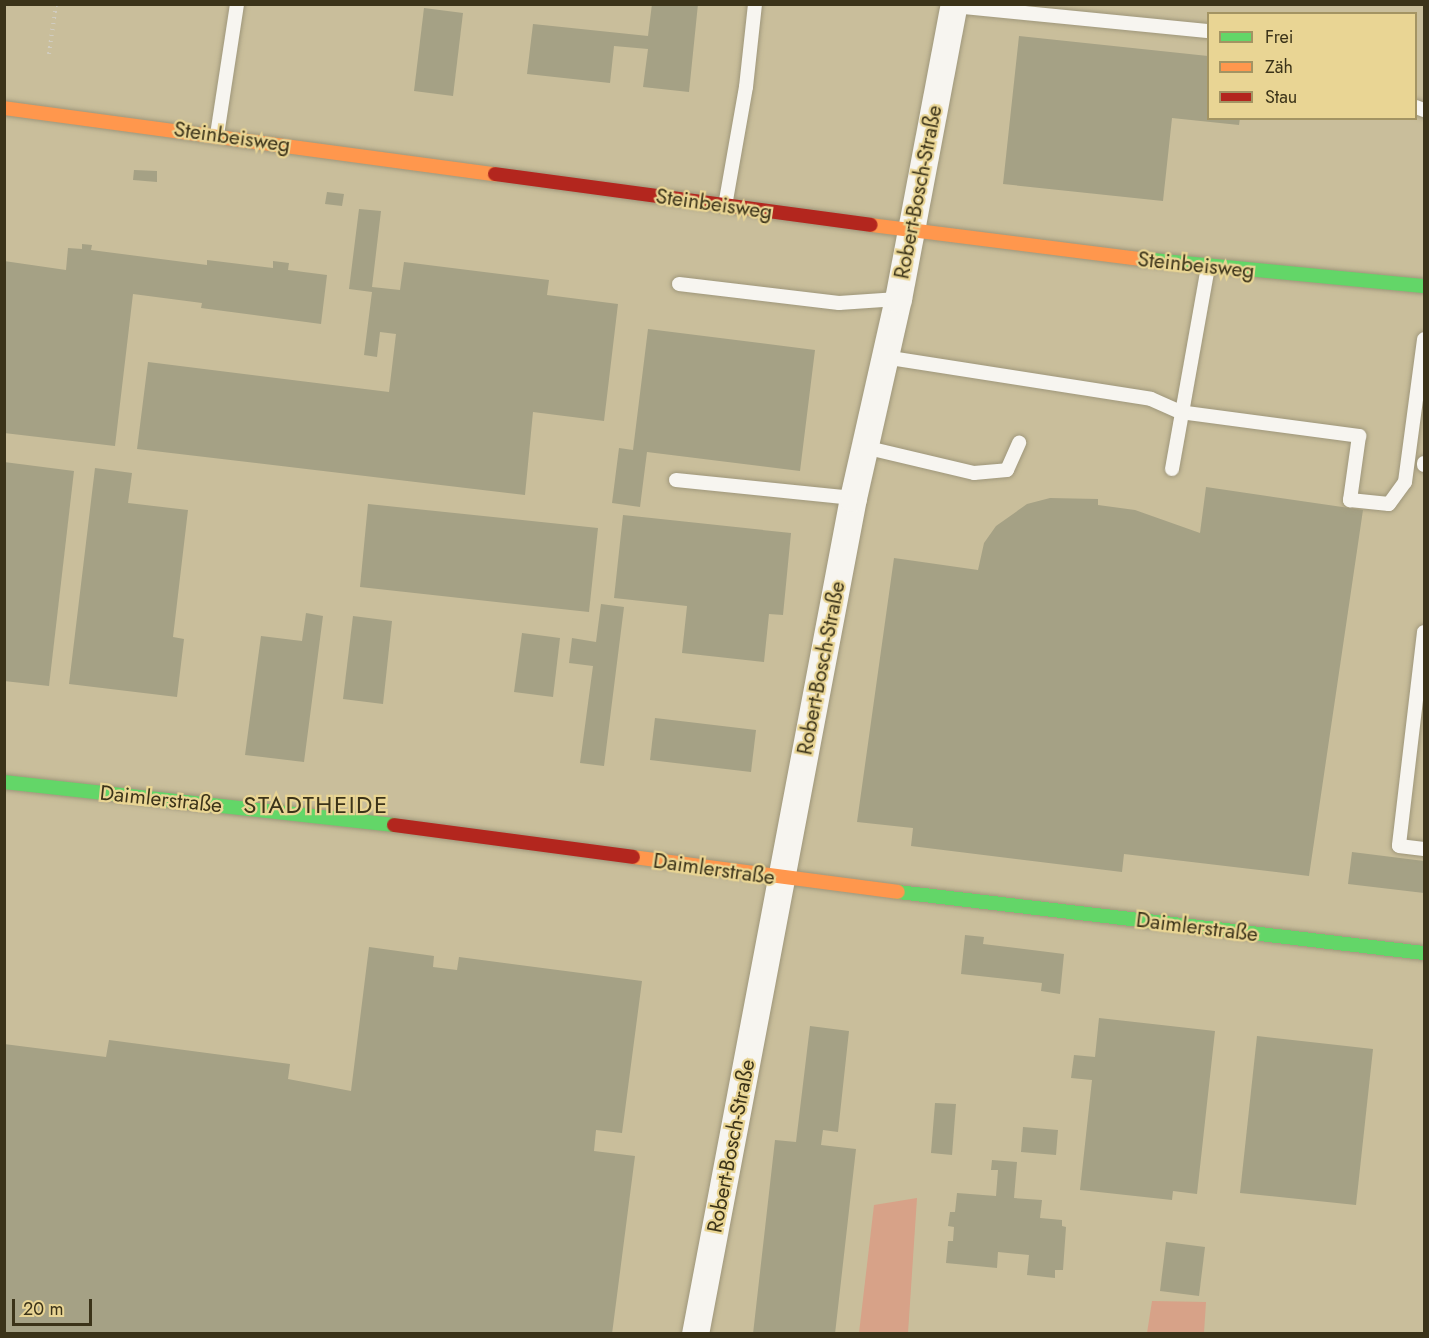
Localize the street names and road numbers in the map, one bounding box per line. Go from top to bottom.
street label: Robert-Bosch-Straße [889,103,947,281]
street label: Steinbeisweg [172,116,292,158]
street label: Steinbeisweg [654,183,774,225]
street label: Steinbeisweg [1136,246,1256,284]
street label: Robert-Bosch-Straße [792,579,850,757]
street label: Daimlerstraße [99,780,223,818]
street label: Daimlerstraße [652,848,776,890]
street label: Daimlerstraße [1135,907,1259,947]
street label: Robert-Bosch-Straße [702,1057,760,1235]

